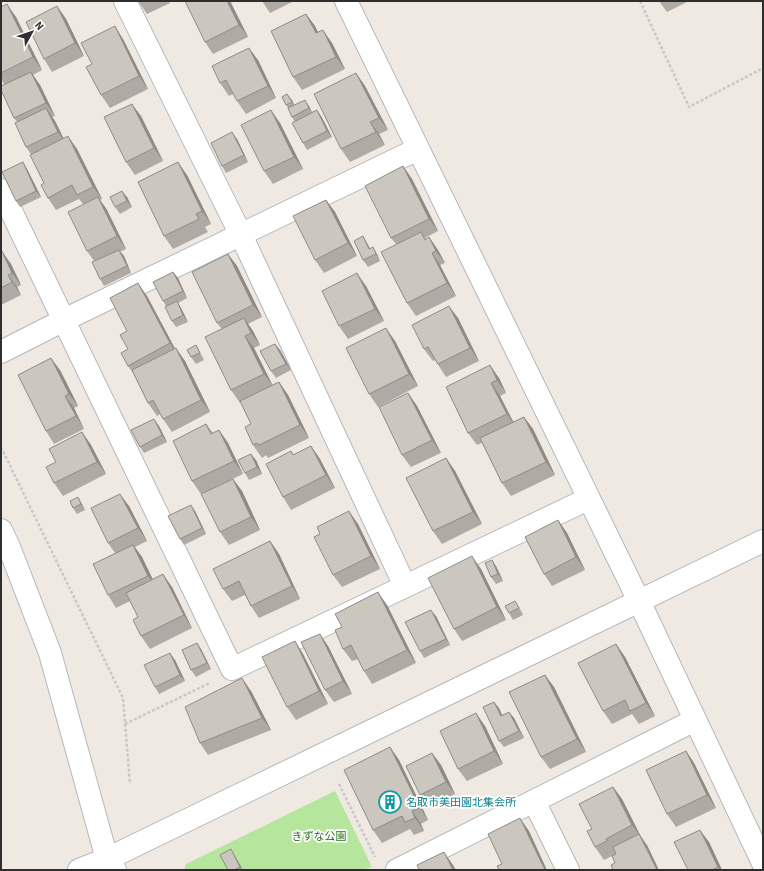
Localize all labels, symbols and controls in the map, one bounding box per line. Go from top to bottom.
north arrow [12,12,52,52]
text: N [31,18,47,34]
building icon: 名取市美田園北集会所 [377,789,403,815]
place label: 名取市美田園北集会所 [406,795,517,810]
park label: きずな公園 [292,829,347,844]

